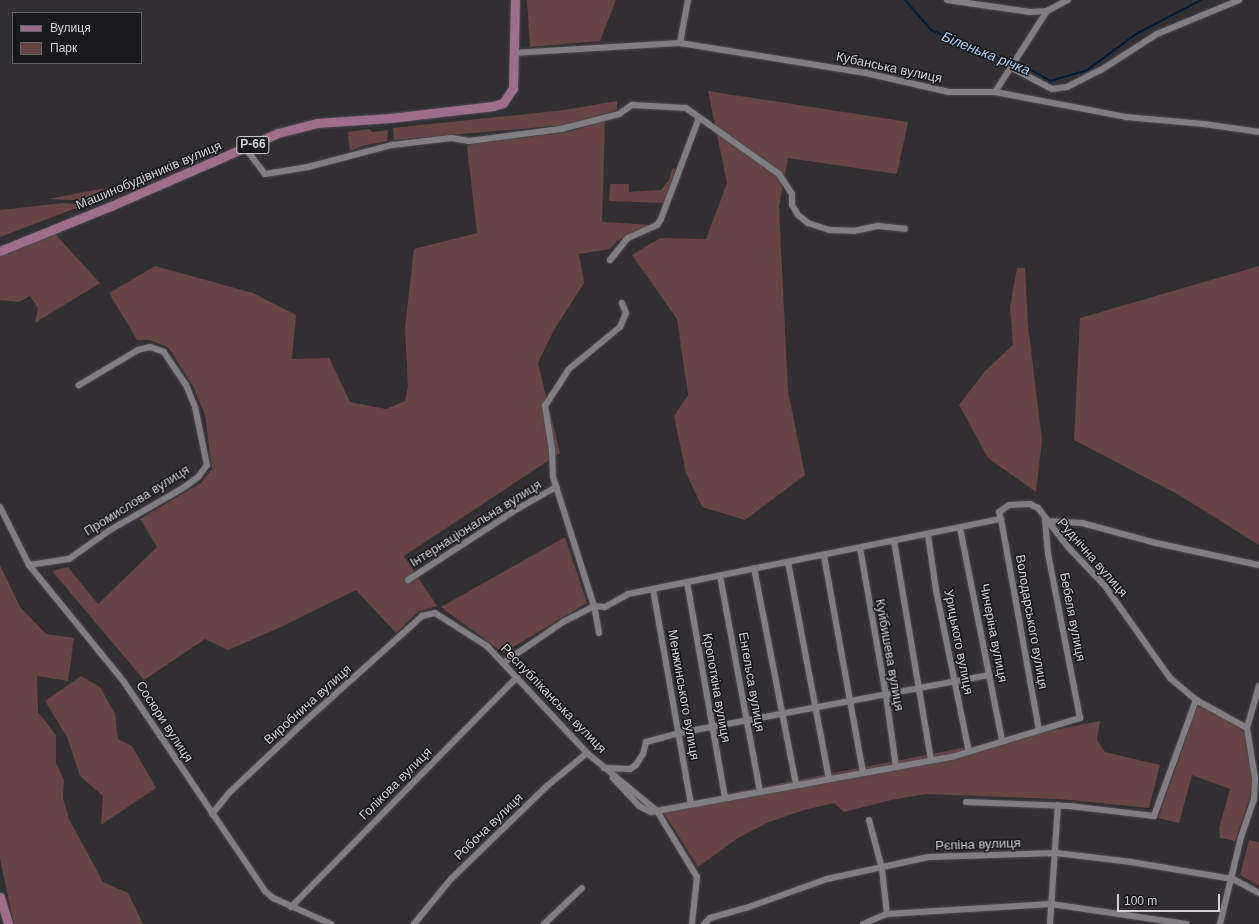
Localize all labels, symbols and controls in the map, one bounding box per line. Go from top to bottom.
legend [12,12,142,64]
text: Вулиця [50,21,91,35]
water label: Біленька річка [939,28,1033,78]
text: Парк [50,41,77,55]
street label: Кубанська вулиця [835,49,943,87]
road number: Р-66 [236,135,270,155]
street label: Машинобудівників вулиця [74,138,224,214]
street label: Промислова вулиця [81,462,193,540]
street label: Інтернаціональна вулиця [407,477,545,571]
street label: Руднічна вулиця [1054,515,1130,601]
street label: Володарського вулиця [1011,554,1051,690]
street label: Бебеля вулиця [1056,571,1088,663]
street label: Чичеріна вулиця [976,582,1010,684]
street label: Урицького вулиця [940,588,976,696]
street label: Куйбишева вулиця [871,598,907,712]
street label: Менжинського вулиця [664,628,702,762]
street label: Енгельса вулиця [735,631,767,733]
street label: Кропоткіна вулиця [699,632,733,744]
street label: Республіканська вулиця [497,641,609,757]
street label: Виробнича вулиця [261,662,355,748]
street label: Сосюри вулиця [132,679,196,765]
street label: Голікова вулиця [356,744,436,824]
street label: Робоча вулиця [451,790,527,864]
street label: Рєпіна вулиця [935,836,1021,854]
scale bar [1119,886,1222,912]
text: 100 m [1124,894,1157,908]

